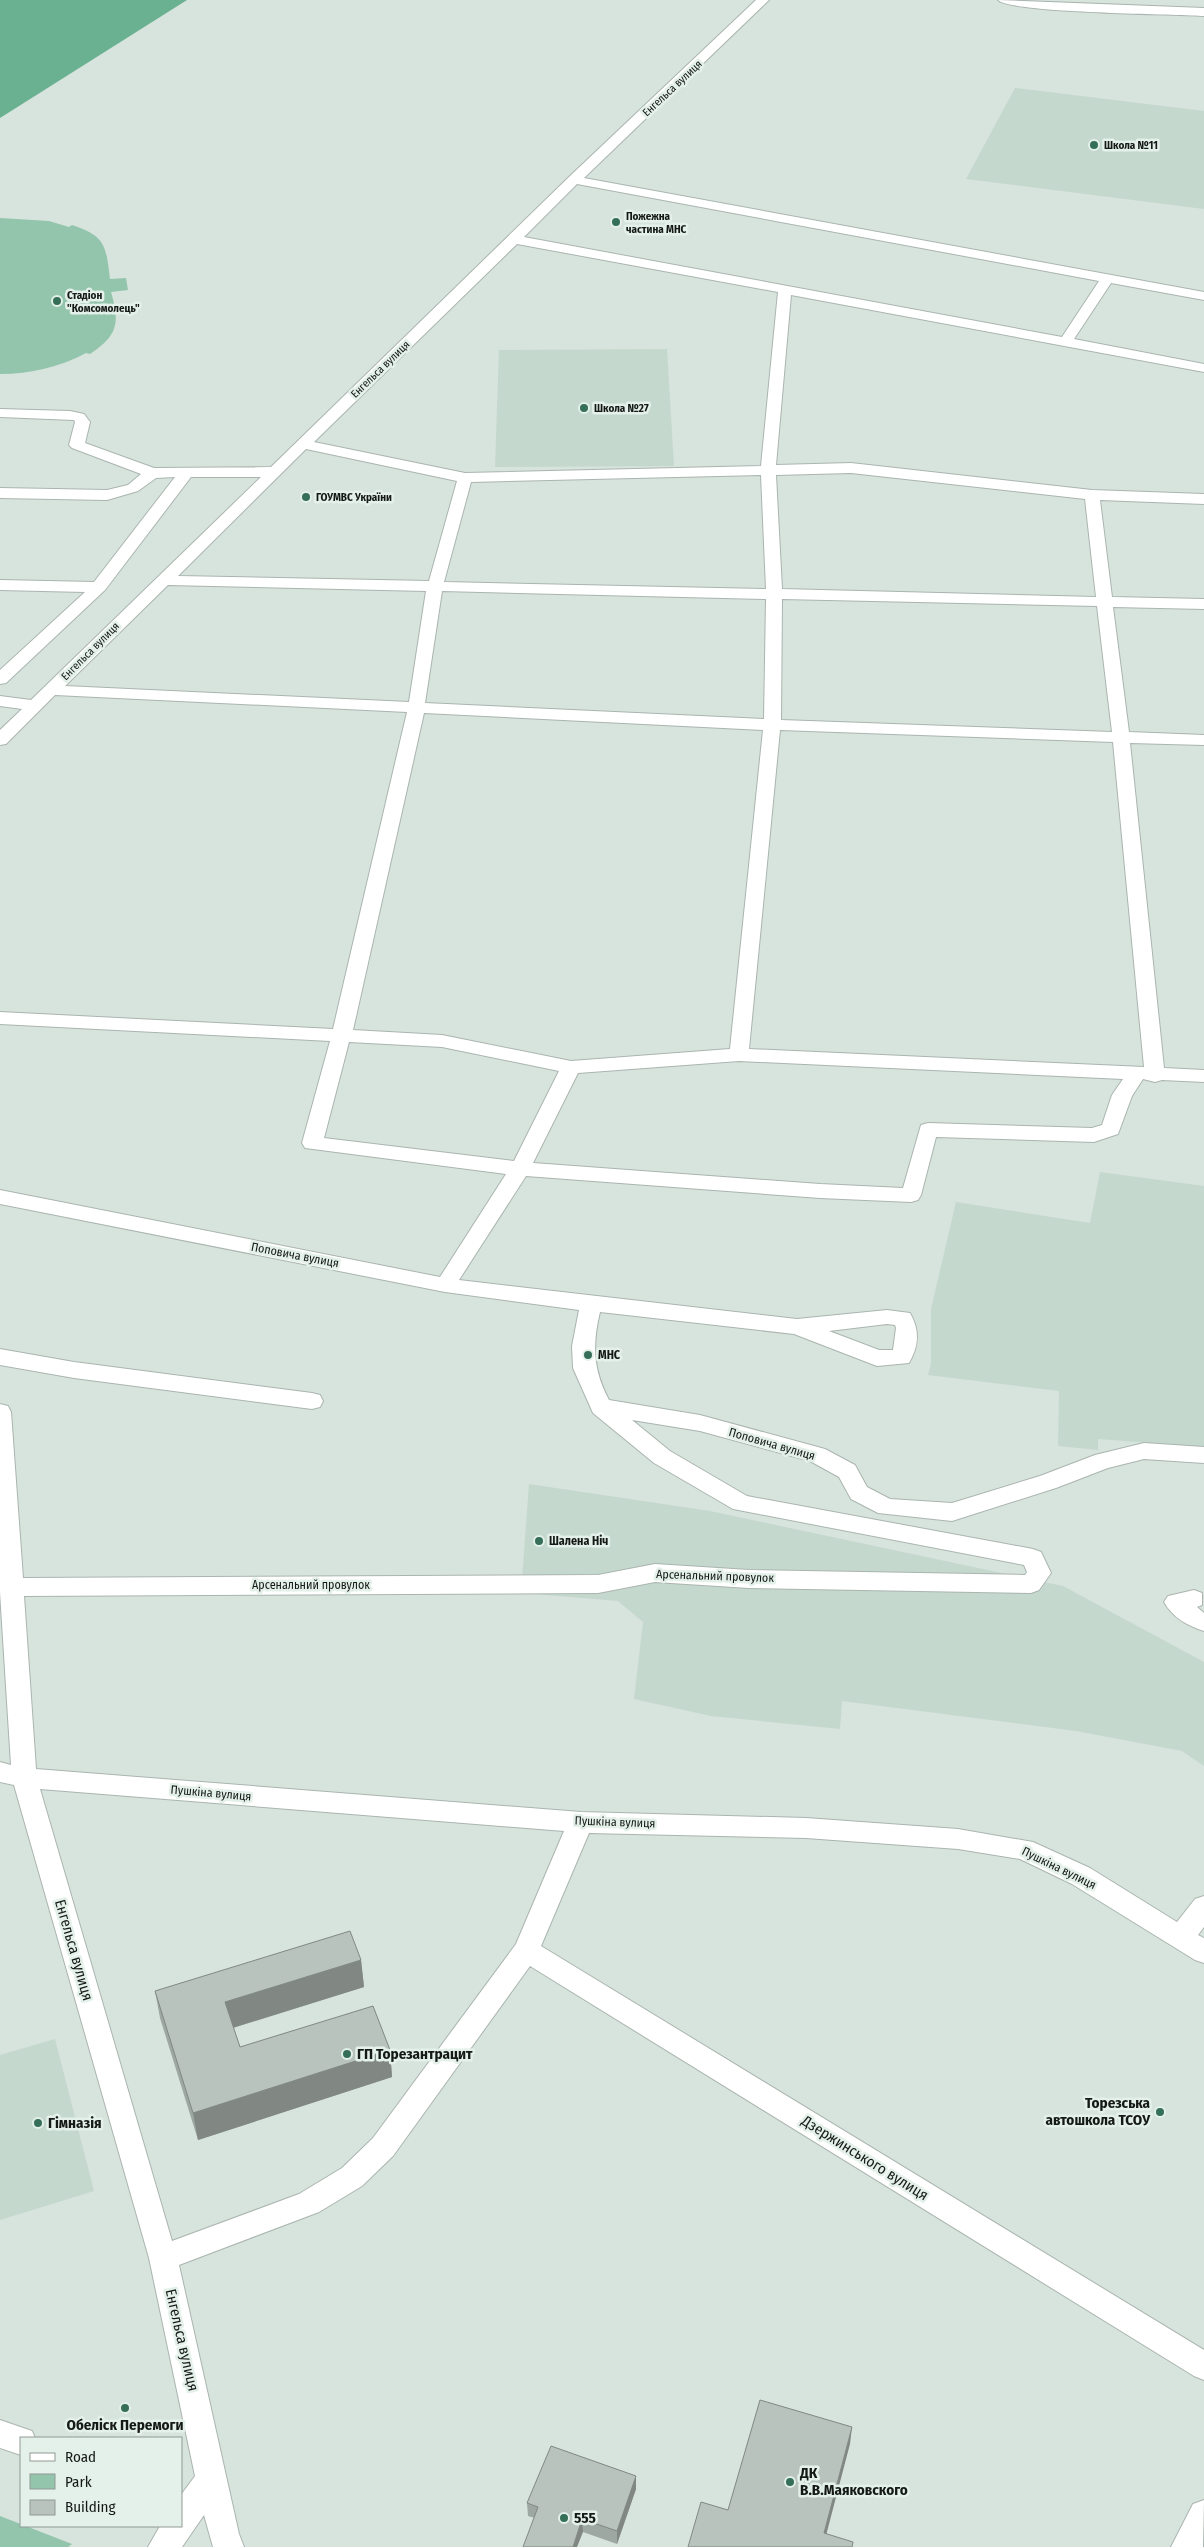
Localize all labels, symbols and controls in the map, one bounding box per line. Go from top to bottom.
street label: Енгельса вулиця [640,58,705,119]
marker: Школа №11 [1088,139,1100,151]
place label: Школа №11 [1104,139,1158,152]
place label: Пожежна частина МНС [626,210,687,236]
marker: Пожежна частина МНС [610,216,622,228]
place label: Стадіон "Комсомолець" [67,289,140,315]
marker: Стадіон "Комсомолець" [51,295,63,307]
street label: Енгельса вулиця [348,338,412,401]
marker: Школа №27 [578,402,590,414]
place label: Школа №27 [594,402,649,415]
marker: ГОУМВС України [300,491,312,503]
place label: ГОУМВС України [316,491,392,504]
street label: Енгельса вулиця [59,620,122,683]
street label: Поповича вулиця [250,1240,340,1270]
place label: МНС [598,1348,621,1362]
marker: МНС [582,1349,594,1361]
street label: Поповича вулиця [727,1425,817,1463]
place label: Шалена Нiч [549,1534,608,1548]
marker: Шалена Нiч [533,1535,545,1547]
street label: Арсенальний провулок [656,1567,775,1585]
street label: Арсенальний провулок [252,1578,370,1592]
street label: Пушкіна вулиця [170,1783,252,1803]
street label: Пушкіна вулиця [574,1814,656,1830]
street label: Пушкіна вулиця [1020,1844,1098,1892]
street label: Енгельса вулиця [51,1897,97,2003]
place label: ГП Торезантрацит [357,2045,473,2063]
marker: ГП Торезантрацит [341,2048,353,2060]
place label: Торезська автошкола ТСОУ [1046,2094,1151,2129]
marker: Торезська автошкола ТСОУ [1154,2106,1166,2118]
street label: Дзержинського вулиця [798,2111,932,2204]
place label: Гімназія [48,2114,102,2132]
marker: Гімназія [32,2117,44,2129]
street label: Енгельса вулиця [161,2287,203,2393]
marker: Обеліск Перемоги [119,2402,131,2414]
place label: Обеліск Перемоги [66,2416,184,2434]
legend [20,2437,182,2527]
text: Road [65,2448,96,2466]
place label: ДК В.В.Маяковского [799,2464,908,2499]
text: Park [65,2473,92,2491]
marker: ДК В.В.Маяковского [784,2476,796,2488]
text: Building [65,2498,116,2516]
place label: 555 [574,2509,596,2527]
marker: 555 [558,2512,570,2524]

